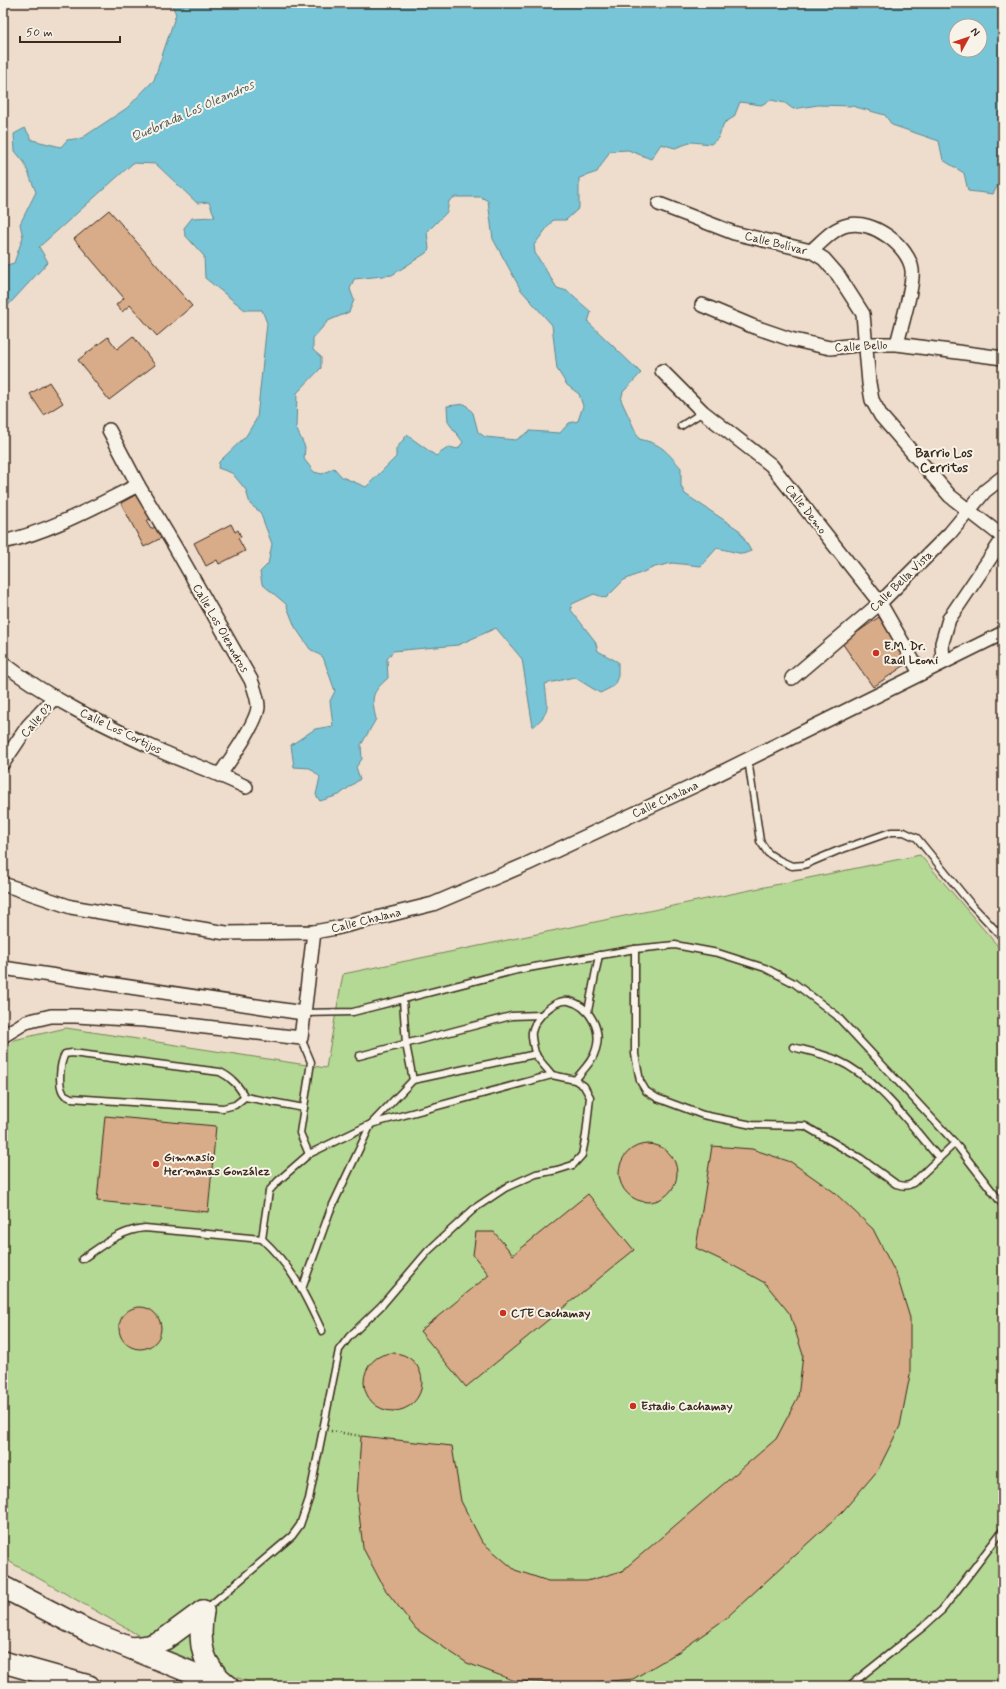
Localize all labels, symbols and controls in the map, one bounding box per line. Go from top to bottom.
scale bar [20,18,120,44]
north arrow [948,18,988,58]
text: 50 m [26,25,53,41]
text: N [967,25,983,40]
water label: Quebrada Los Oleandros [128,76,258,146]
street label: Calle Bolívar [743,228,809,260]
street label: Calle Bello [834,338,888,356]
district label: Barrio Los Cerritos [915,445,973,477]
street label: Calle Demo [781,481,830,538]
street label: Calle Bella Vista [867,548,937,616]
street label: Calle Los Oleandros [188,581,252,676]
place label: E.M. Dr. Raúl Leoni [884,639,938,669]
marker: E.M. Dr. Raúl Leoni [871,648,881,658]
street label: Calle 03 [18,700,56,741]
street label: Calle Los Cortijos [77,705,164,759]
street label: Calle Chalana [630,777,701,822]
street label: Calle Chalana [330,905,403,937]
place label: Gimnasio Hermanas González [164,1150,271,1180]
marker: Gimnasio Hermanas González [151,1159,161,1169]
place label: CTE Cachamay [511,1306,590,1322]
marker: CTE Cachamay [498,1308,508,1318]
place label: Estadio Cachamay [641,1399,733,1415]
marker: Estadio Cachamay [628,1401,638,1411]

